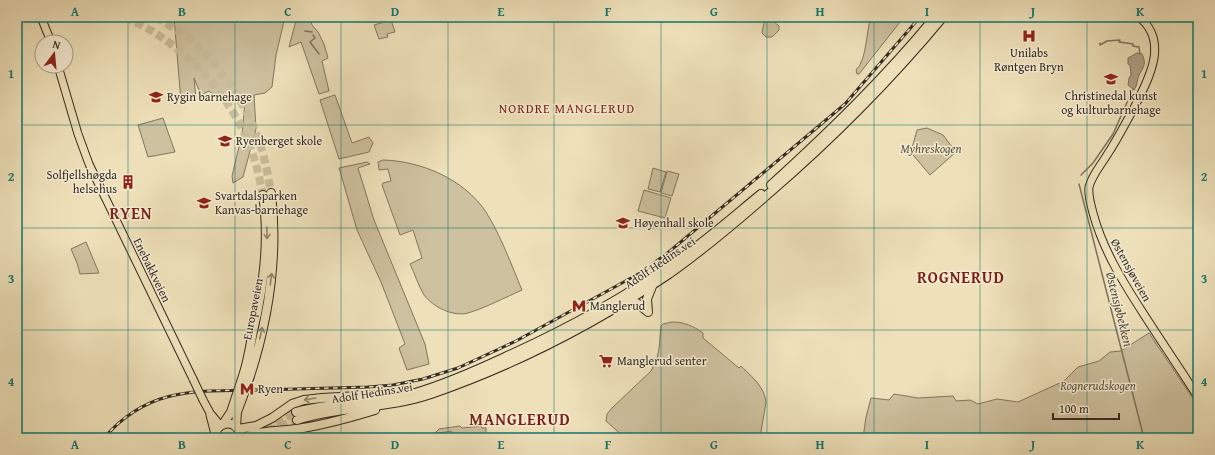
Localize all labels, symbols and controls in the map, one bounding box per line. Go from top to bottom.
text: A [71,2,80,21]
text: B [178,2,186,21]
text: C [284,2,292,21]
text: D [391,2,399,21]
text: E [498,2,505,21]
text: F [605,2,612,21]
text: G [710,2,718,21]
text: H [815,2,825,21]
text: I [925,2,929,21]
text: J [1029,2,1036,21]
text: K [1136,2,1145,21]
hospital icon: Unilabs Røntgen Bryn [1021,28,1037,44]
north arrow [34,34,74,74]
text: N [51,36,63,53]
place label: Unilabs Røntgen Bryn [994,44,1064,75]
text: 1 [8,64,14,83]
text: 1 [1201,64,1207,83]
school or university icon: Christinedal kunst og kulturbarnehage [1103,71,1119,87]
place label: Christinedal kunst og kulturbarnehage [1061,87,1161,118]
place label: Rygin barnehage [167,88,252,105]
school or university icon: Rygin barnehage [148,89,164,105]
district label: NORDRE MANGLERUD [499,99,635,118]
place label: Ryenberget skole [236,132,322,149]
school or university icon: Ryenberget skole [217,133,233,149]
park label: Myhreskogen [901,140,961,157]
place label: Solfjellshøgda helsehus [47,166,117,197]
text: 2 [8,167,15,186]
text: 2 [1201,167,1208,186]
building icon: Solfjellshøgda helsehus [120,174,136,190]
place label: Svartdalsparken Kanvas-barnehage [215,187,308,218]
school or university icon: Svartdalsparken Kanvas-barnehage [196,195,212,211]
district label: RYEN [109,201,153,225]
place label: Høyenhall skole [634,214,714,231]
school or university icon: Høyenhall skole [615,215,631,231]
one-way arrow [263,226,271,239]
street label: Adolf Hedins vei [621,232,699,293]
street label: Enebakkveien [130,235,175,305]
street label: Østensjøveien [1107,235,1156,305]
district label: ROGNERUD [917,265,1005,289]
text: 3 [8,269,14,288]
text: 3 [1201,269,1207,288]
water label: Østensjøbekken [1101,270,1138,349]
one-way arrow [267,273,275,286]
street label: Europaveien [238,276,267,341]
place label: Manglerud [590,297,646,314]
metro station icon: Manglerud [571,298,587,314]
one-way arrow [258,327,266,340]
place label: Manglerud senter [617,352,707,369]
supermarket icon: Manglerud senter [598,353,614,369]
text: 4 [8,372,15,391]
text: 4 [1201,372,1208,391]
park label: Rognerudskogen [1059,377,1136,394]
street label: Adolf Hedins vei [330,378,414,407]
place label: Ryen [258,380,283,397]
metro station icon: Ryen [239,381,255,397]
one-way arrow [303,395,316,403]
scale bar [1053,395,1119,421]
text: 100 m [1059,400,1089,417]
district label: MANGLERUD [469,407,571,431]
text: A [71,435,80,454]
text: B [178,435,186,454]
text: C [284,435,292,454]
text: D [391,435,399,454]
text: E [498,435,505,454]
text: F [605,435,612,454]
text: G [710,435,718,454]
text: H [815,435,825,454]
text: I [925,435,929,454]
text: J [1029,435,1036,454]
text: K [1136,435,1145,454]

